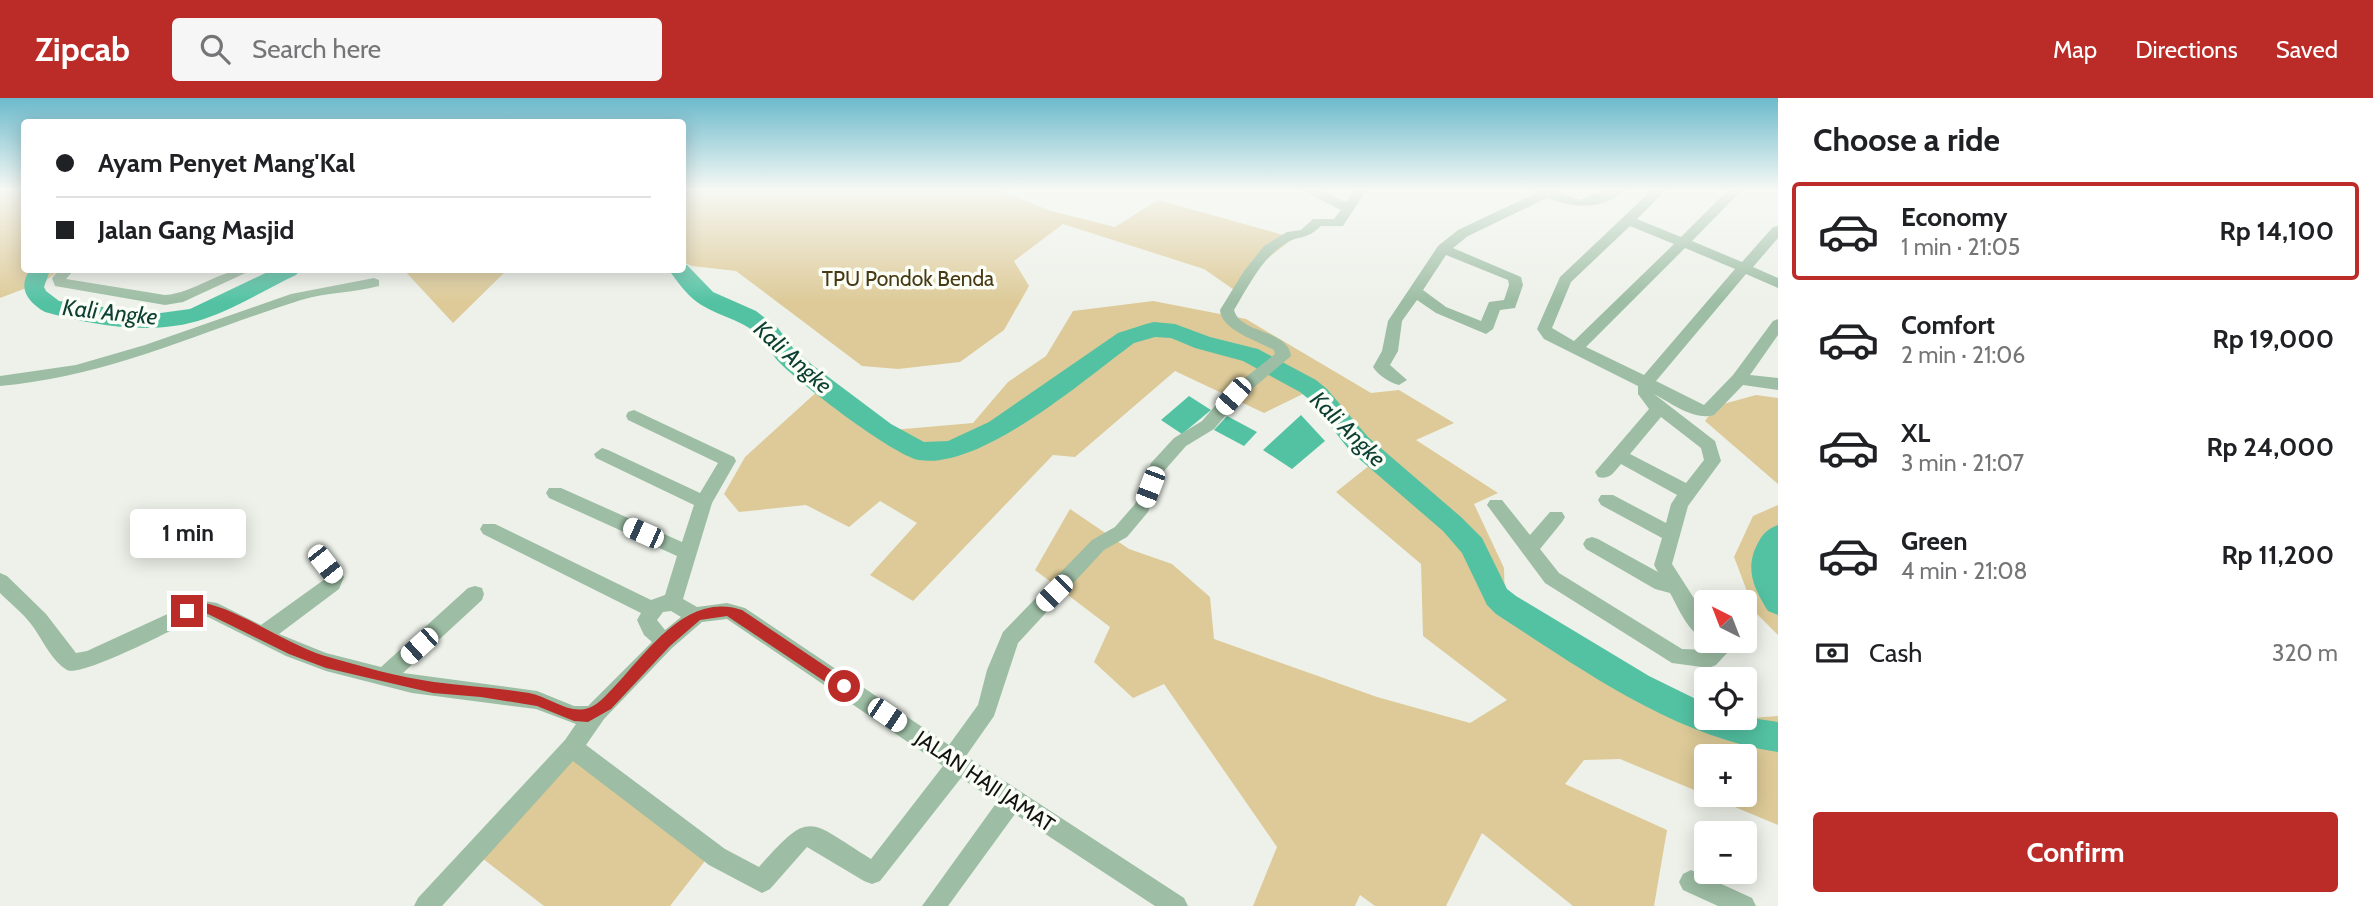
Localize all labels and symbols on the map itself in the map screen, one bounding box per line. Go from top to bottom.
park label: TPU Pondok Benda [822,266,994,291]
water label: Kali Angke [61,293,159,331]
water label: Kali Angke [748,315,838,399]
car [1212,373,1255,419]
water label: Kali Angke [1304,385,1392,473]
car [1133,464,1168,510]
callout: 1 min [129,510,245,559]
car [620,515,667,551]
car [304,541,347,587]
car [1032,571,1077,615]
north arrow [1694,590,1757,653]
route end [171,595,203,627]
car [397,624,442,668]
route start [828,670,860,702]
car [864,695,911,735]
street label: JALAN HAJI JAMAT [910,725,1059,837]

